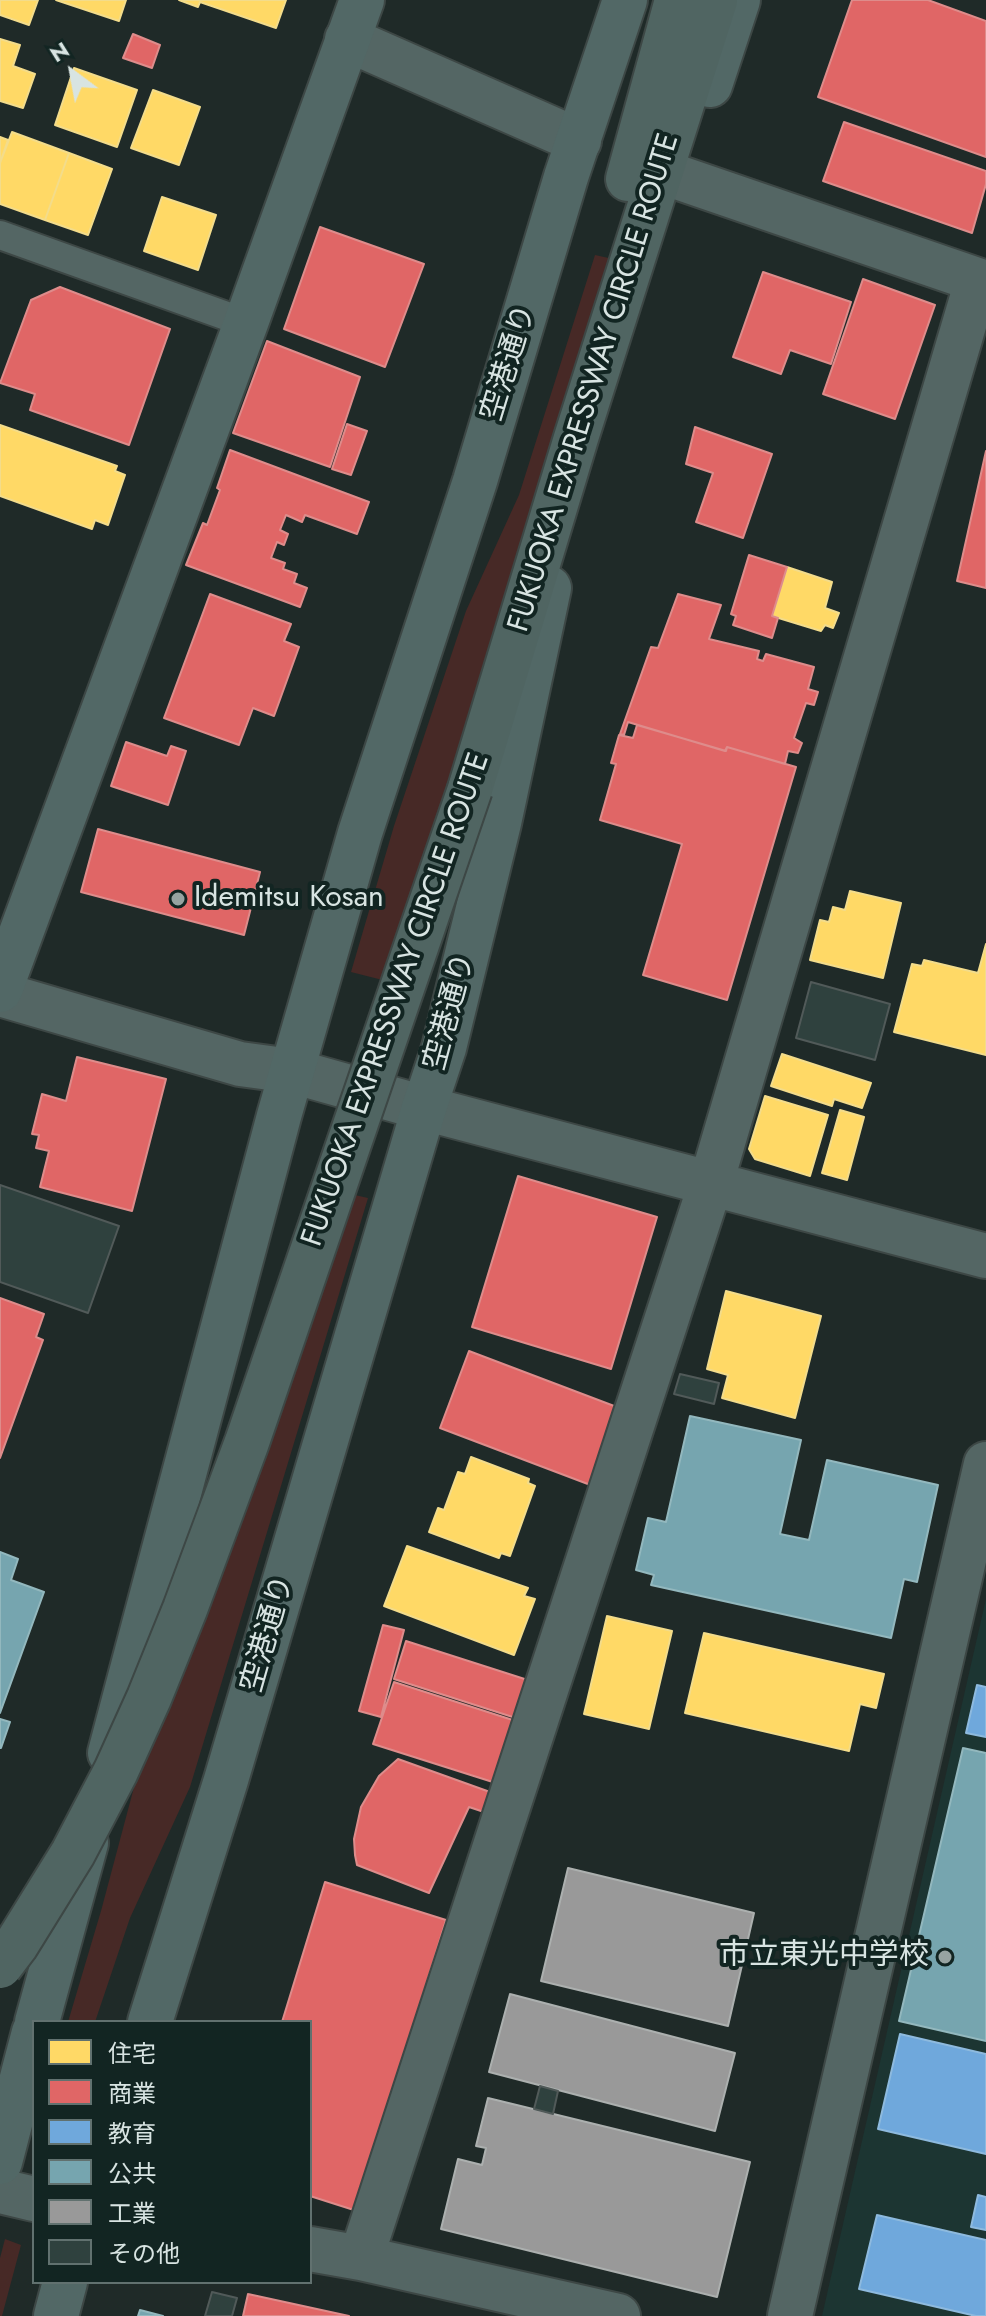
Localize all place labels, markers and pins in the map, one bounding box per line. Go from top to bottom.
place label: Idemitsu Kosan [194,881,384,917]
marker: Idemitsu Kosan [169,890,187,908]
place label: 市立東光中学校 [719,1939,929,1975]
marker: 市立東光中学校 [936,1948,954,1966]

